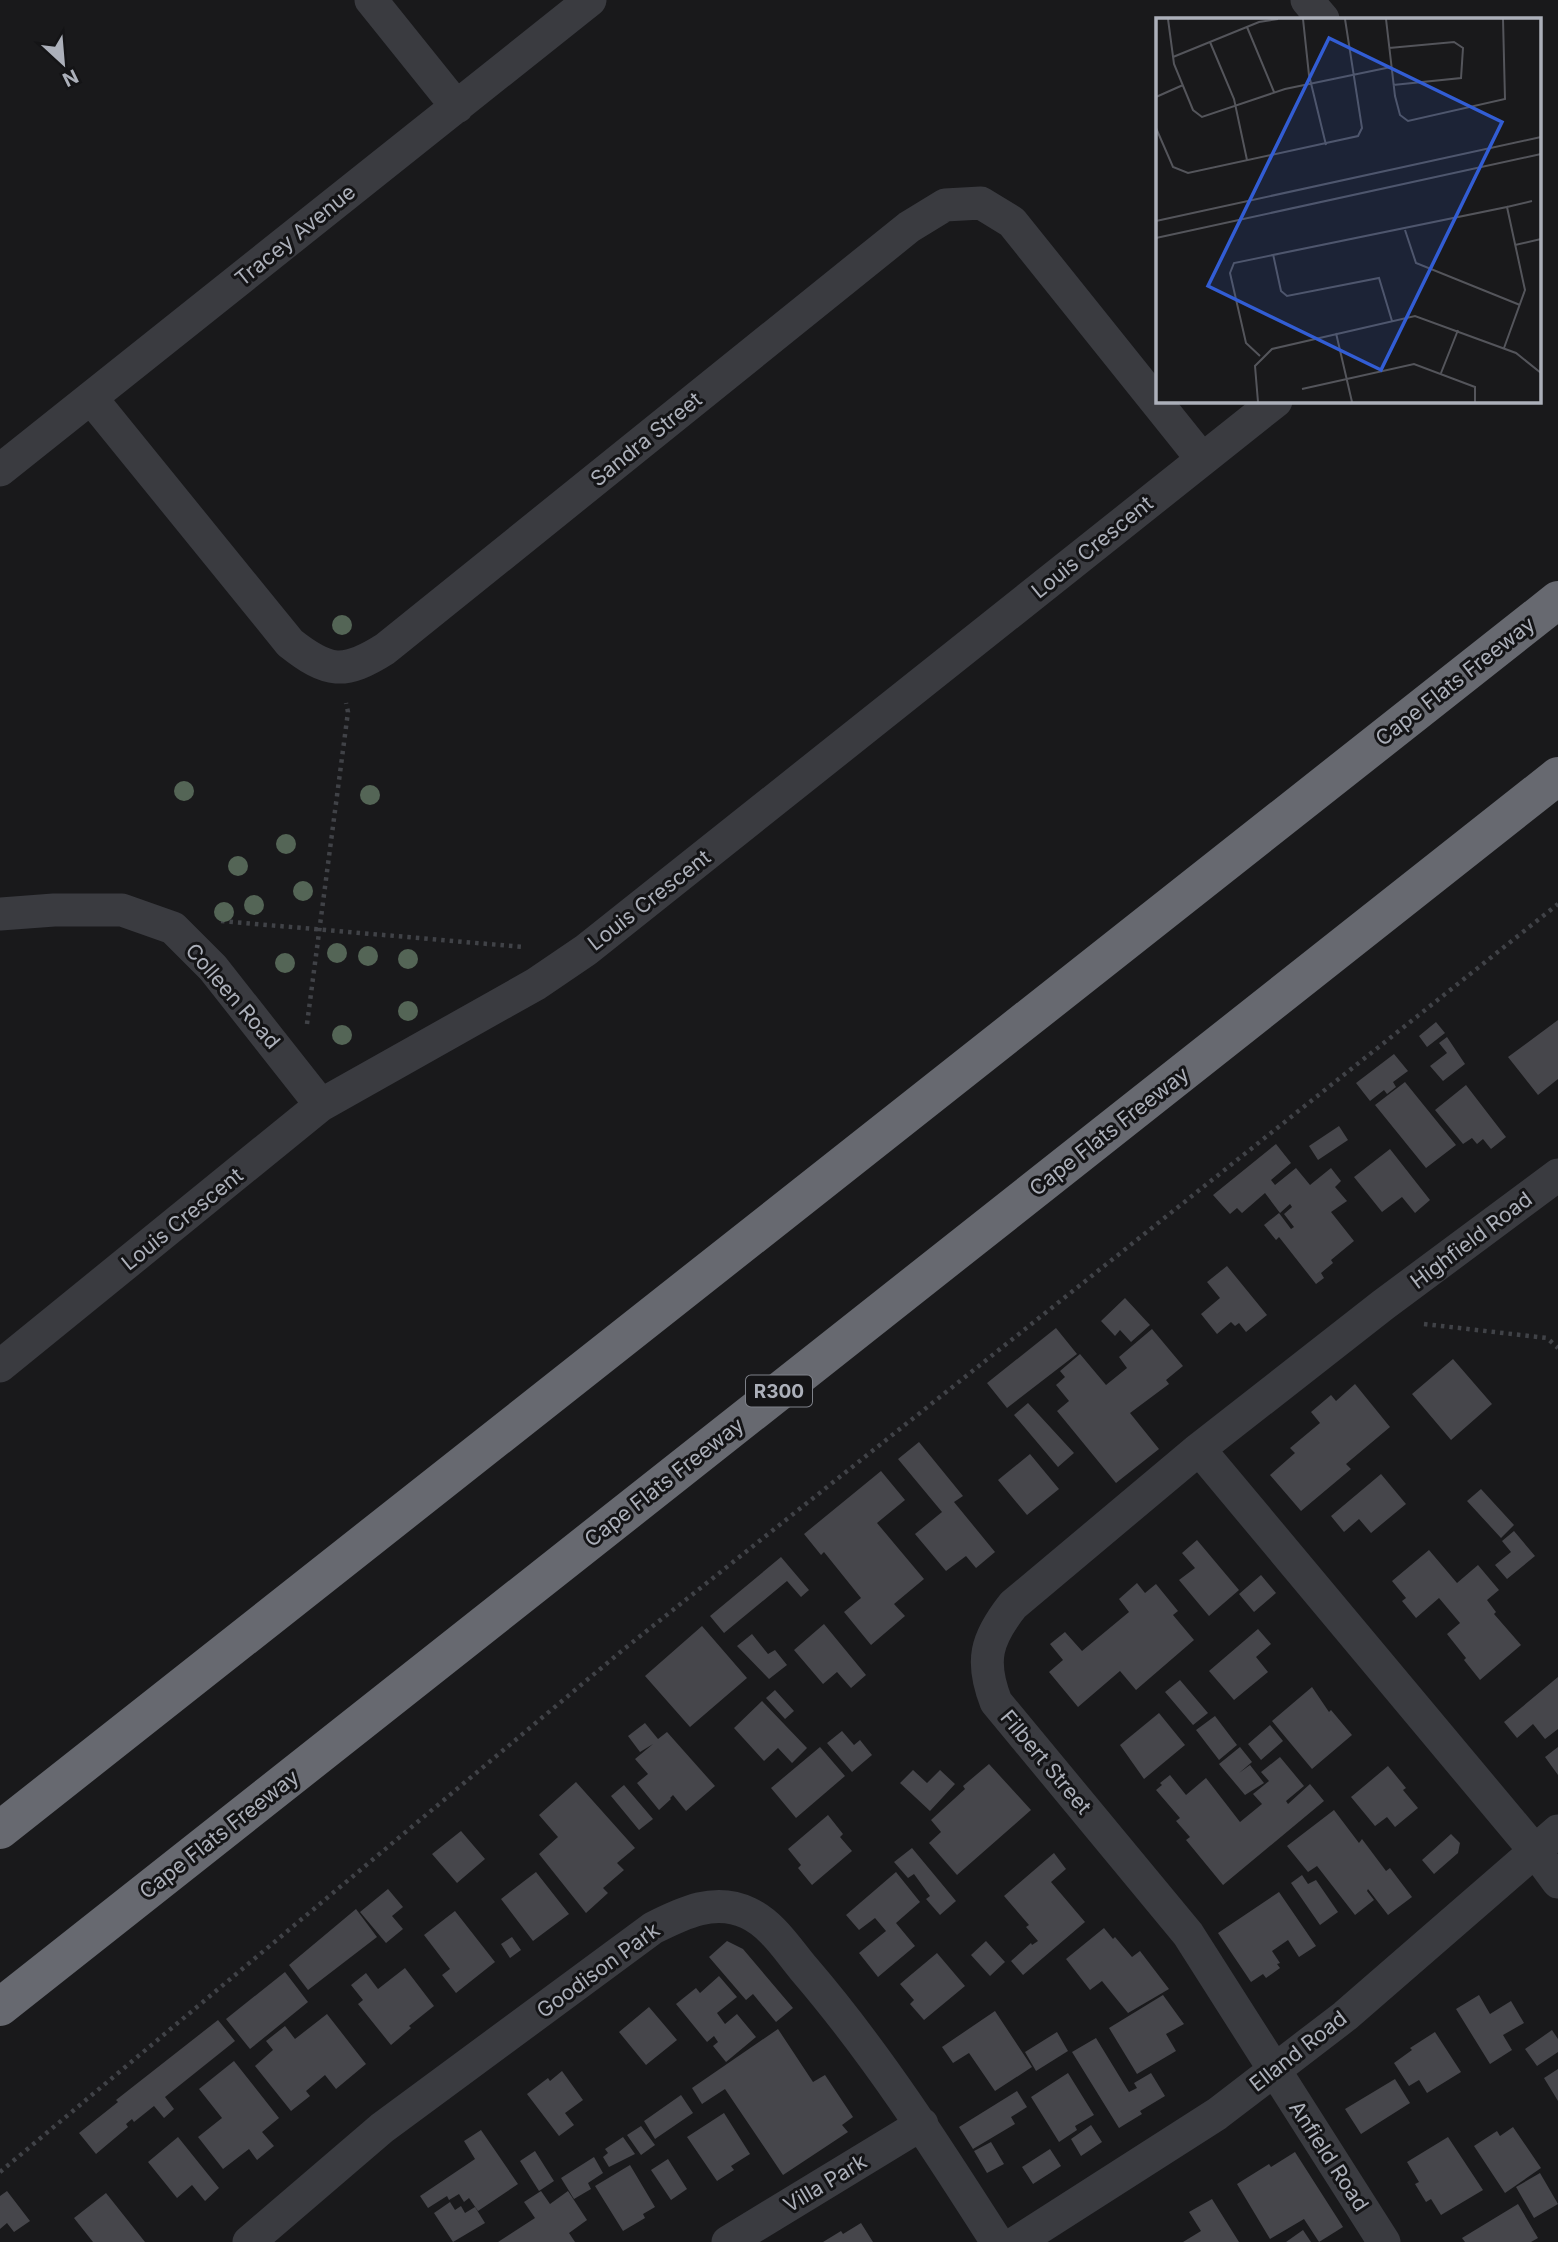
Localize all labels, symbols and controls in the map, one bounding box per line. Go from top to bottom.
inset map [1156,18,1540,402]
north arrow [28,28,98,98]
text: N [59,64,82,91]
street label: Tracey Avenue [230,179,360,291]
street label: Sandra Street [586,387,707,491]
street label: Louis Crescent [1026,490,1158,604]
street label: Cape Flats Freeway [1370,611,1540,751]
street label: Louis Crescent [583,844,715,956]
street label: Colleen Road [180,938,286,1054]
street label: Cape Flats Freeway [1024,1061,1194,1201]
street label: Louis Crescent [116,1162,248,1276]
street label: Highfield Road [1405,1186,1537,1294]
road number: R300 [746,1376,812,1406]
street label: Cape Flats Freeway [579,1412,749,1552]
street label: Filbert Street [995,1705,1097,1819]
street label: Cape Flats Freeway [134,1764,304,1904]
street label: Goodison Park [532,1917,665,2023]
street label: Elland Road [1244,2005,1352,2097]
street label: Anfield Road [1284,2096,1374,2216]
street label: Villa Park [779,2148,871,2218]

